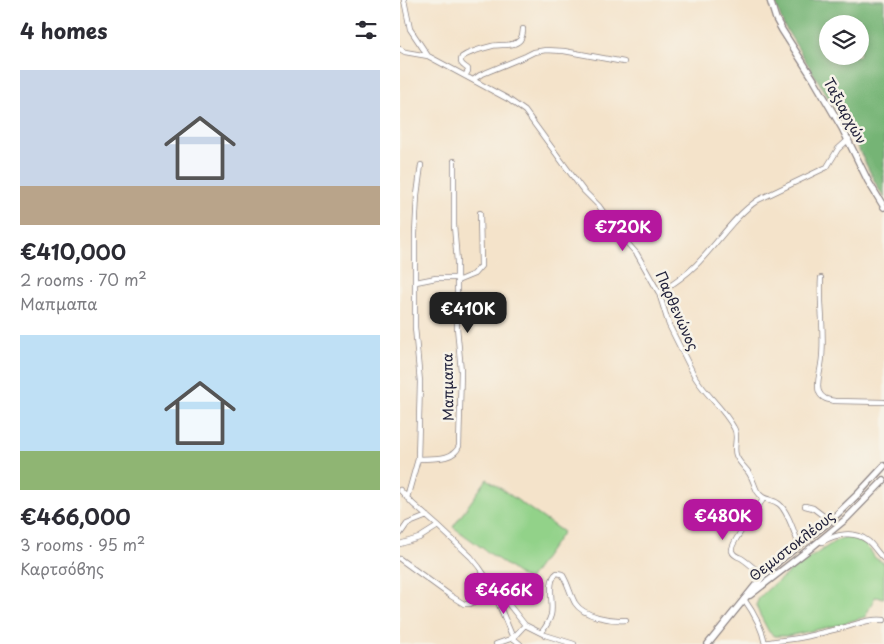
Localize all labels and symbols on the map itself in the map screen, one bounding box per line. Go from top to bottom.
street label: Ταξιαρχών [819,74,872,148]
pin: €720K [588,210,658,252]
street label: Παρθενώνος [651,268,704,354]
pin: €410K [433,292,503,334]
street label: Μαπμαπα [436,353,459,421]
pin: €480K [688,498,758,541]
street label: Θεμιστοκλέους [744,505,839,586]
pin: €466K [469,572,539,615]

